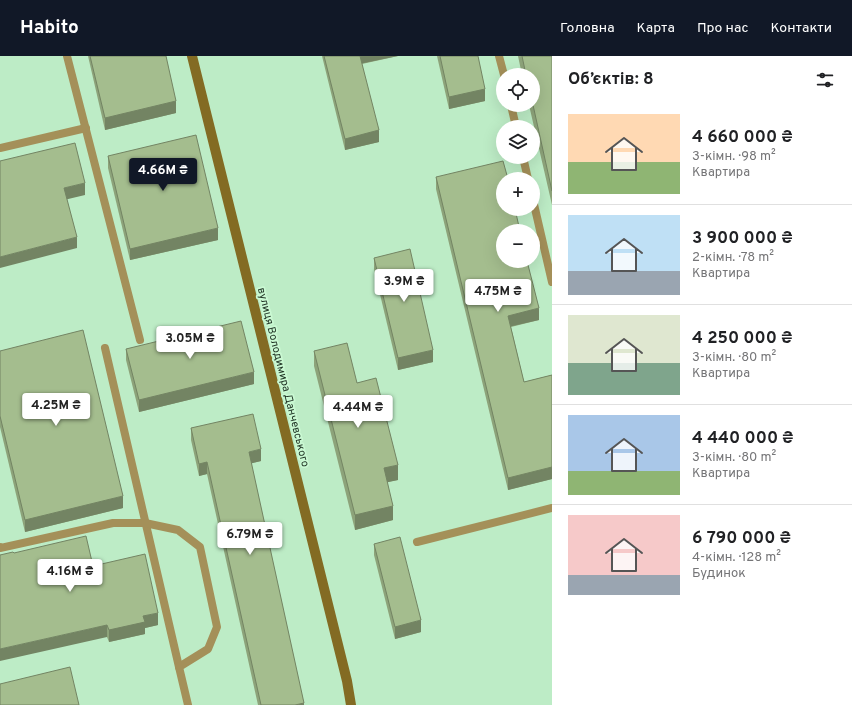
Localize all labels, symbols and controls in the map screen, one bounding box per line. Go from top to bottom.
text: Habito [20,16,79,40]
text: Головна [560,20,615,37]
text: Карта [637,20,675,37]
text: Про нас [697,20,748,37]
text: Контакти [770,20,832,37]
map controls [496,68,540,268]
button: locate [496,68,540,112]
text: Об’єктів: 8 [568,69,654,91]
icon: filters [814,69,836,91]
button: layers [496,120,540,164]
text: 4 660 000 ₴ [692,127,793,149]
icon: home [600,130,648,178]
text: 3-кімн. · 98 m² [692,149,776,165]
pin: 4.66M ₴ [126,158,200,192]
text: 4.66M ₴ [138,163,188,179]
text: Квартира [692,165,750,181]
button: + [496,172,540,216]
button: − [496,224,540,268]
text: 3 900 000 ₴ [692,228,793,250]
icon: home [600,231,648,279]
text: 2-кімн. · 78 m² [692,250,774,266]
text: Квартира [692,266,750,282]
pin: 3.9M ₴ [371,269,437,303]
text: 3.9M ₴ [384,274,424,290]
pin: 4.75M ₴ [461,279,535,313]
text: 4.75M ₴ [474,284,522,300]
street label: вулиця Володимира Данчевського [254,286,312,468]
pin: 3.05M ₴ [153,326,227,360]
text: 4 250 000 ₴ [692,328,792,350]
text: 3.05M ₴ [165,331,215,347]
icon: home [600,331,648,379]
text: 3-кімн. · 80 m² [692,350,776,366]
text: Квартира [692,366,750,382]
pin: 4.25M ₴ [19,393,93,427]
pin: 4.44M ₴ [321,395,395,429]
text: 4.25M ₴ [31,398,81,414]
text: 4.44M ₴ [333,400,383,416]
text: 4 440 000 ₴ [692,428,794,450]
icon: home [600,431,648,479]
text: 3-кімн. · 80 m² [692,450,776,466]
text: Квартира [692,466,750,482]
pin: 6.79M ₴ [213,522,287,556]
text: 6.79M ₴ [226,527,274,543]
text: 6 790 000 ₴ [692,528,791,550]
icon: home [600,531,648,579]
text: 4-кімн. · 128 m² [692,550,781,566]
pin: 4.16M ₴ [33,559,107,593]
text: 4.16M ₴ [47,564,94,580]
text: Будинок [692,566,746,582]

